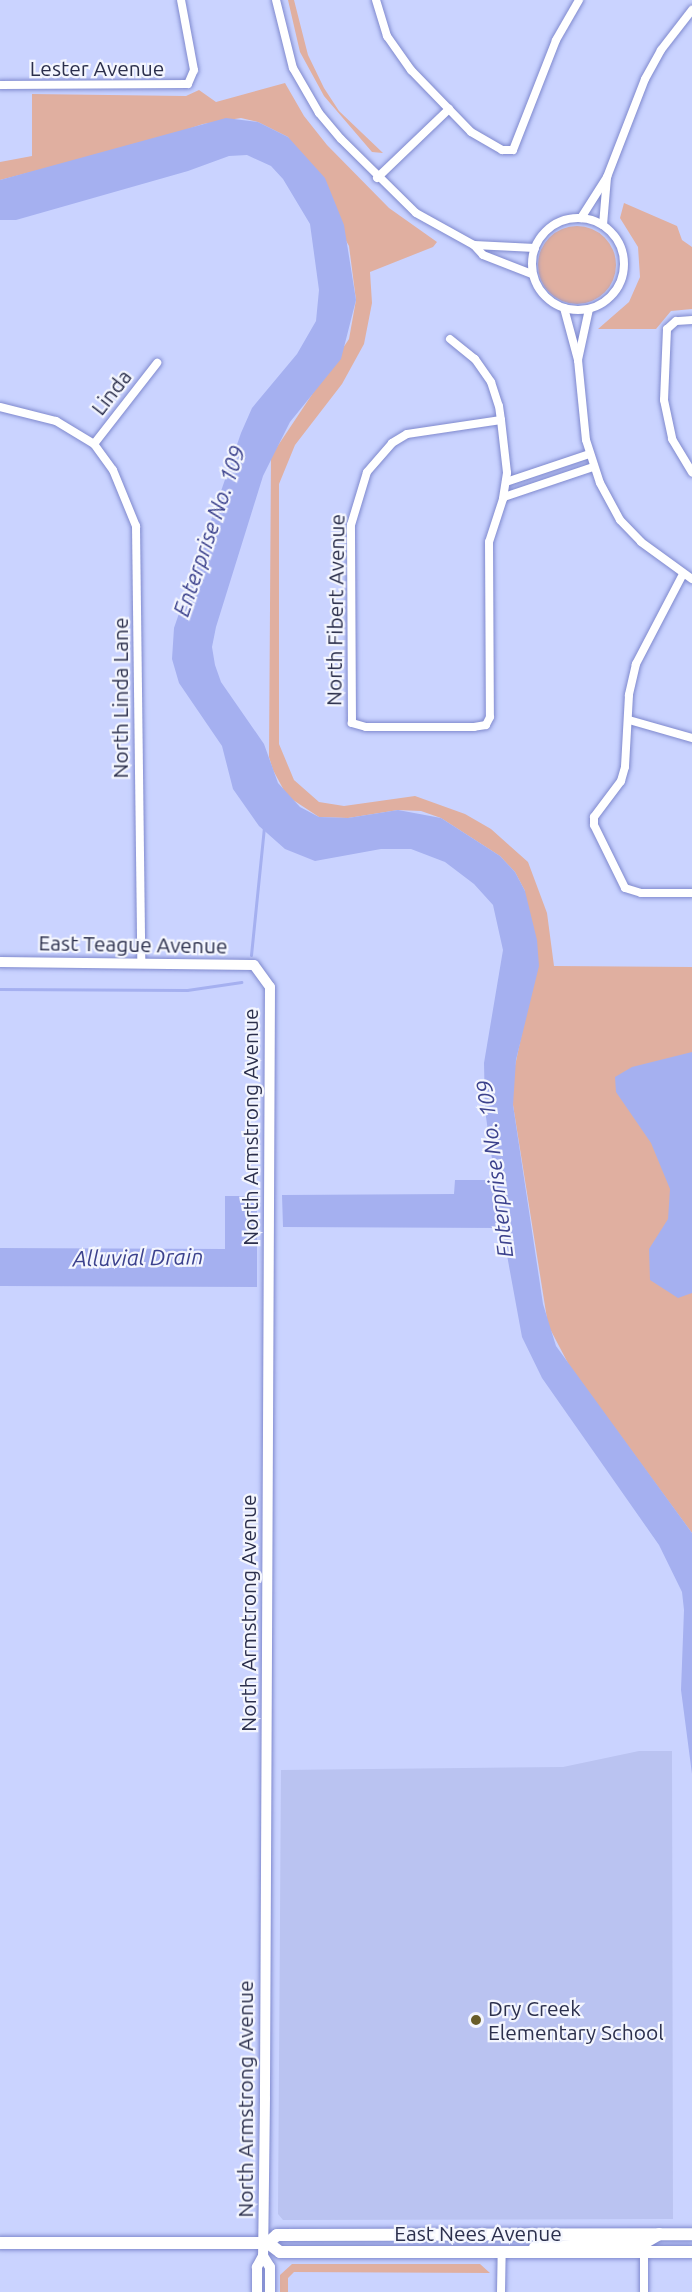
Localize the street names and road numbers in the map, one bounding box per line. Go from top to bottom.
street label: Lester Avenue [30,55,164,81]
street label: Linda [85,364,137,420]
street label: North Fibert Avenue [321,514,349,706]
street label: North Linda Lane [107,617,133,779]
street label: East Teague Avenue [38,930,228,958]
street label: North Armstrong Avenue [237,1008,263,1246]
street label: North Armstrong Avenue [235,1494,261,1732]
street label: North Armstrong Avenue [232,1980,258,2218]
street label: East Nees Avenue [394,2220,562,2246]

